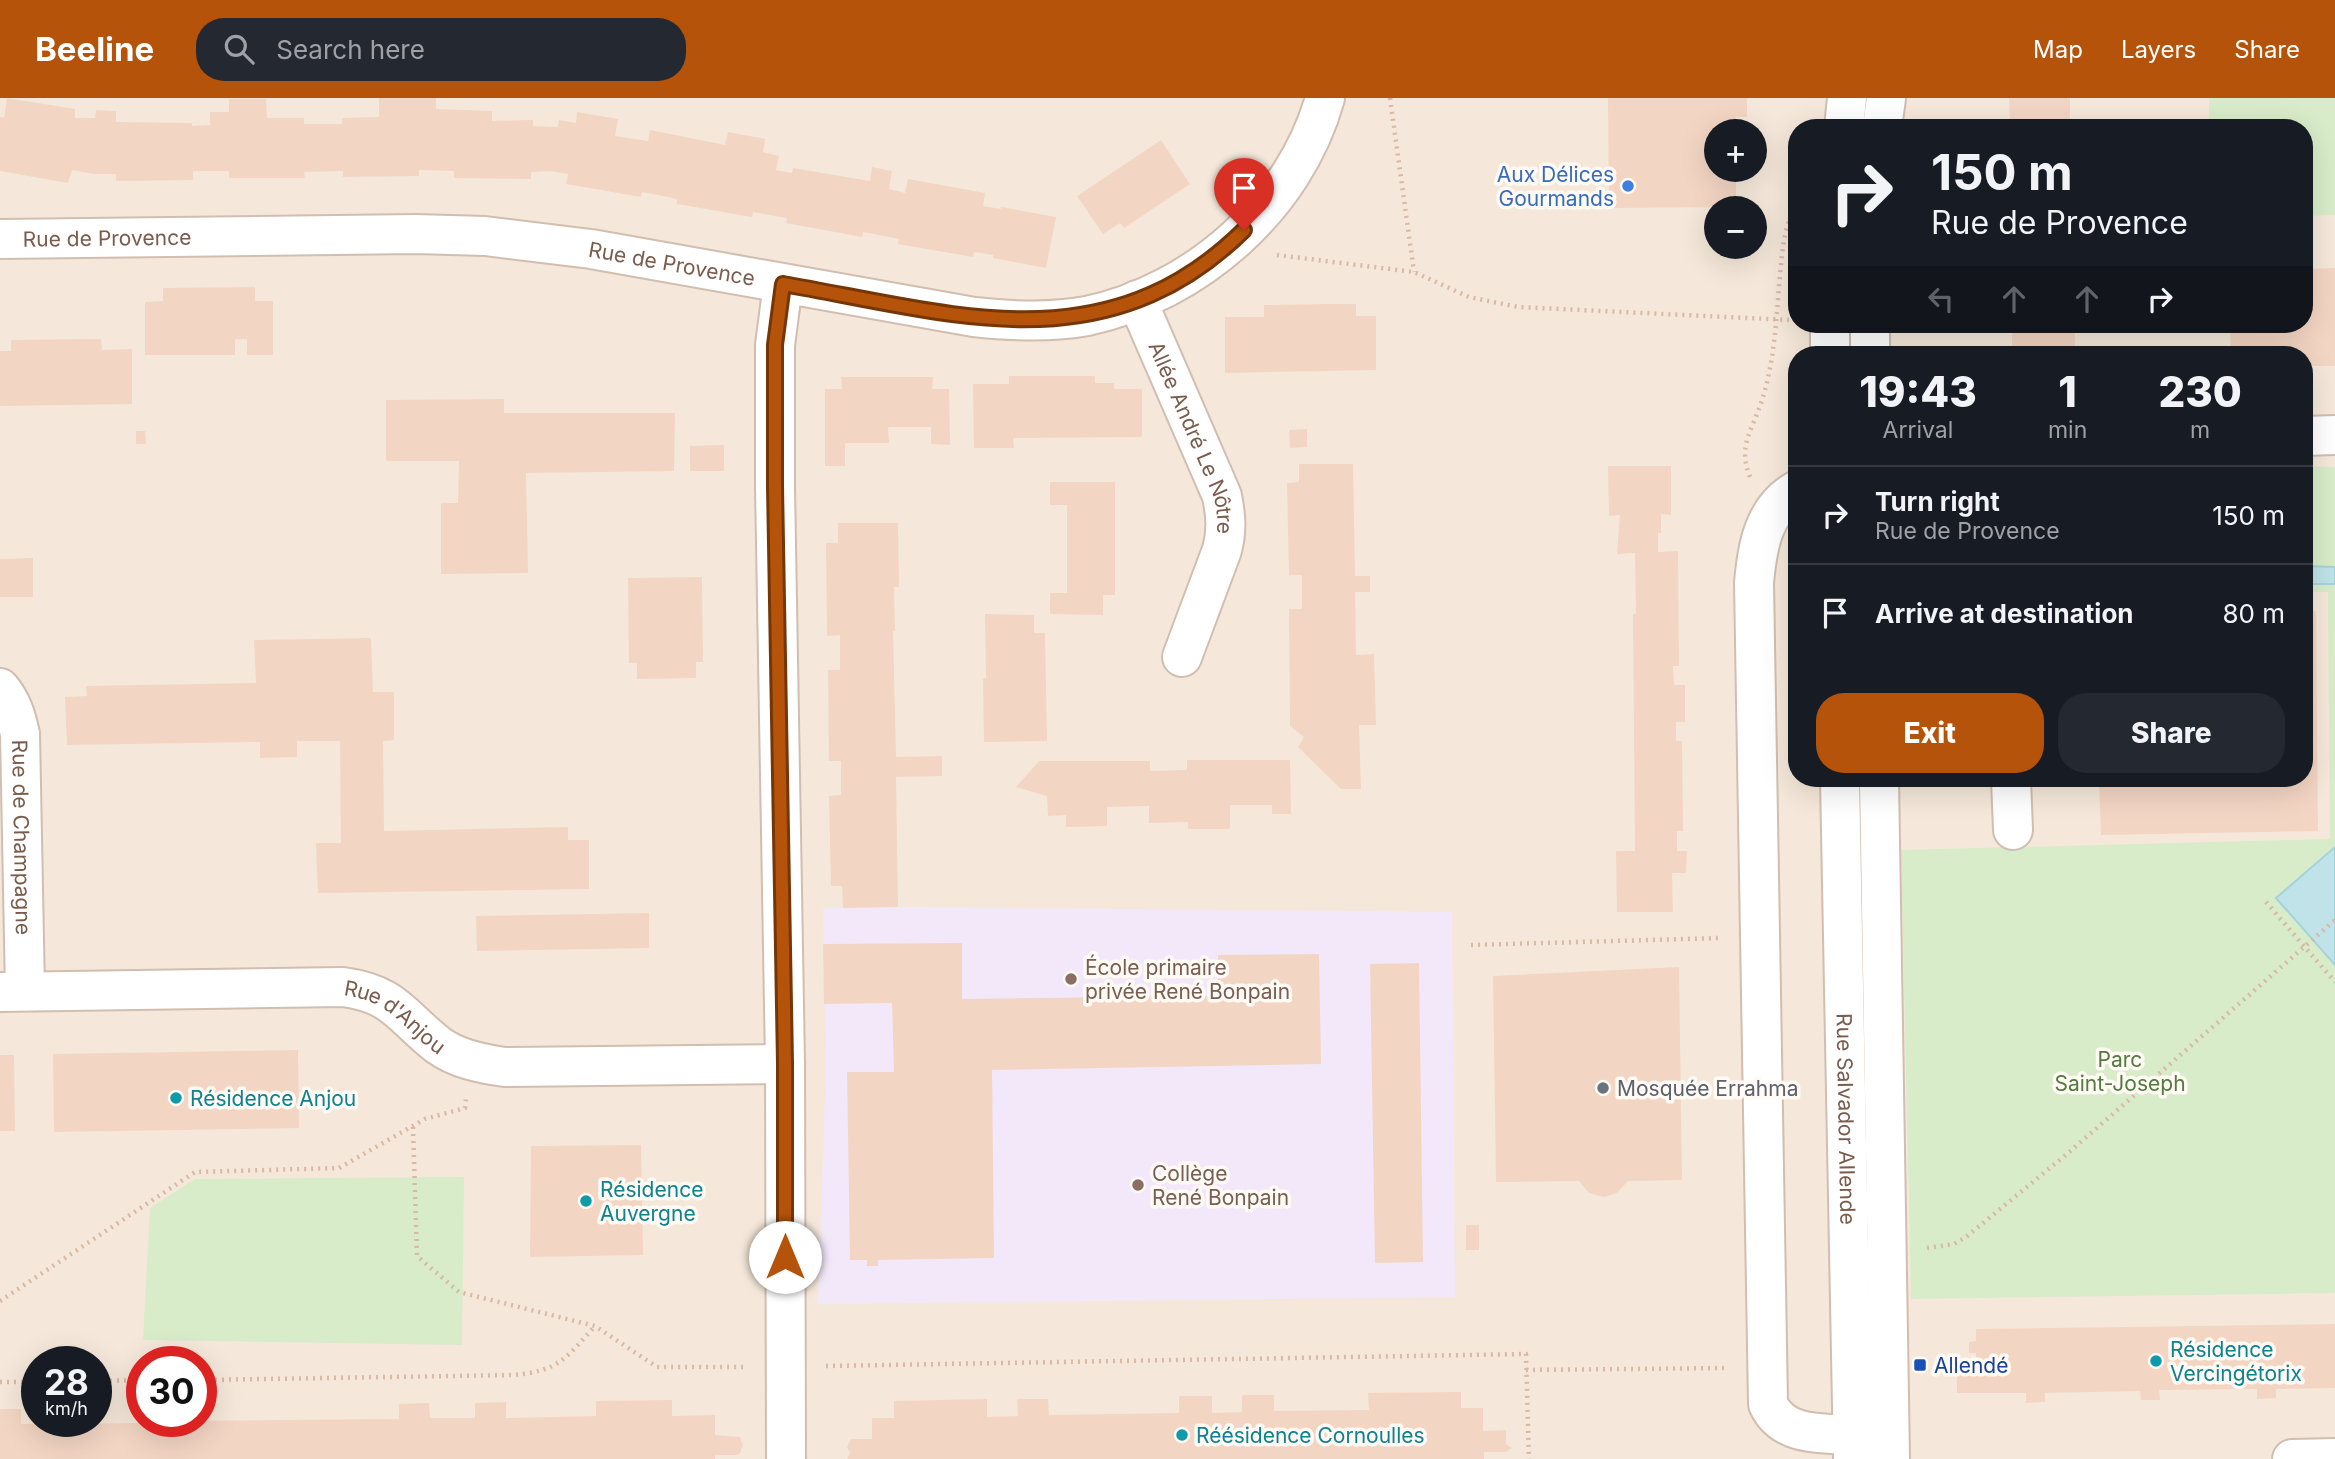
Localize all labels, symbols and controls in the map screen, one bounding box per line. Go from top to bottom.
search box [196,18,686,81]
text: Beeline [35,29,154,69]
icon: search [220,30,258,68]
text: Search here [276,34,425,65]
text: Map [2033,35,2083,64]
text: Layers [2121,35,2196,64]
text: Share [2234,35,2300,64]
map controls [1704,119,1767,259]
button: + [1704,119,1767,182]
text: 150 m [1931,143,2073,202]
icon: right [1816,147,1907,238]
pin [1214,158,1274,230]
place label: Aux Délices Gourmands [1497,162,1614,211]
icon: arrive [1225,169,1263,207]
marker: Aux Délices Gourmands [1620,178,1636,194]
button: − [1704,196,1767,259]
text: Rue de Provence [1931,203,2188,242]
street label: Rue de Provence [23,224,191,251]
street label: Rue de Provence [587,236,757,290]
icon: left [1922,280,1960,318]
icon: ahead [1995,280,2033,318]
icon: ahead [2068,280,2106,318]
icon: right [2141,280,2179,318]
street label: Allée André Le Nôtre [1144,337,1238,534]
text: 19:43 [1859,366,1977,417]
text: 1 [2058,366,2077,417]
text: 230 [2158,366,2242,417]
text: Arrival [1883,416,1953,444]
text: min [2048,416,2087,444]
text: m [2190,416,2210,444]
text: Turn right [1875,486,2000,517]
icon: right [1816,496,1854,534]
text: 150 m [2212,500,2285,531]
text: Rue de Provence [1875,517,2060,545]
icon: arrive [1816,594,1854,632]
text: Arrive at destination [1875,598,2134,629]
text: 80 m [2222,598,2285,629]
button: Exit [1816,693,2044,773]
button: Share [2058,693,2285,773]
street label: Rue de Champagne [8,739,36,935]
place label: École primaire privée René Bonpain [1085,954,1290,1004]
marker: École primaire privée René Bonpain [1063,971,1079,987]
street label: Rue d'Anjou [342,975,451,1059]
street label: Rue Salvador Allende [1832,1013,1861,1225]
park label: Parc Saint-Joseph [2054,1047,2186,1096]
place label: Mosquée Errahma [1617,1076,1798,1101]
marker: Mosquée Errahma [1595,1080,1611,1096]
place label: Résidence Anjou [190,1086,356,1111]
marker: Résidence Anjou [168,1090,184,1106]
place label: Collège René Bonpain [1152,1161,1289,1210]
place label: Résidence Auvergne [600,1177,703,1226]
marker: Collège René Bonpain [1130,1177,1146,1193]
marker: Résidence Auvergne [578,1193,594,1209]
position arrow [748,1220,822,1294]
place label: Résidence Vercingétorix [2170,1337,2302,1386]
speed limit sign: 30 [126,1346,217,1437]
place label: Allendé [1934,1353,2008,1378]
marker: Résidence Vercingétorix [2148,1353,2164,1369]
marker: Allendé [1912,1357,1928,1373]
text: 28 [44,1361,89,1403]
text: km/h [45,1398,88,1419]
place label: Réésidence Cornoulles [1196,1423,1425,1448]
marker: Réésidence Cornoulles [1174,1427,1190,1443]

